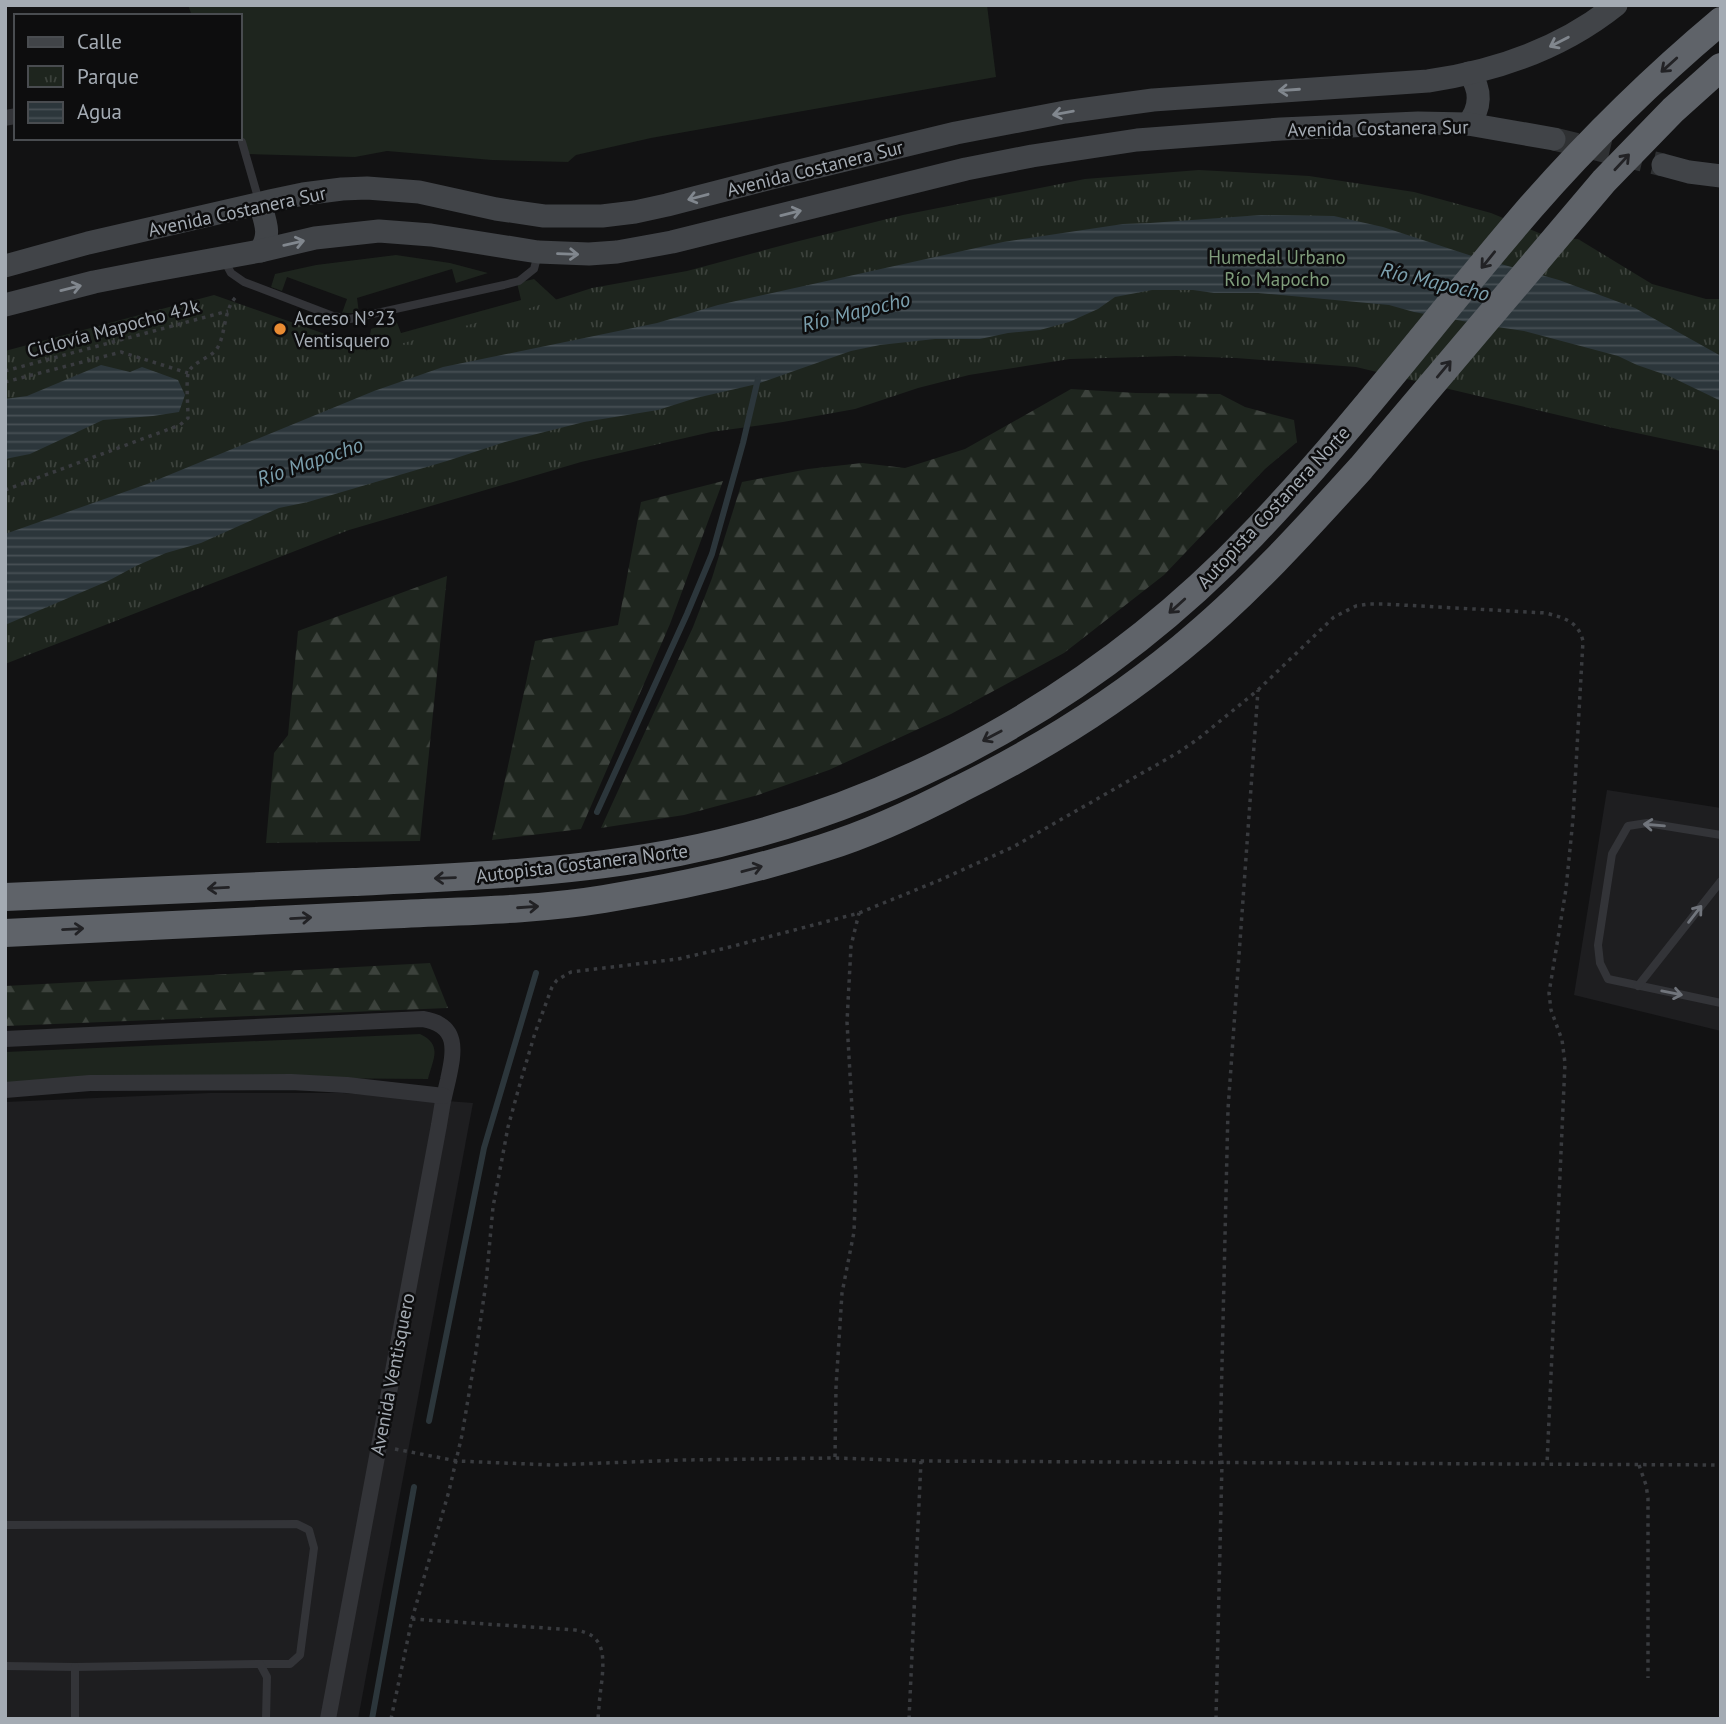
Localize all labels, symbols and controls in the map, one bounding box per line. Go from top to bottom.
legend [14,14,242,140]
text: Calle [77,28,122,55]
one-way arrow [1549,36,1570,50]
one-way arrow [1661,57,1678,74]
text: Parque [77,63,139,90]
one-way arrow [1278,84,1301,97]
text: Agua [77,98,122,125]
one-way arrow [1052,107,1075,120]
street label: Avenida Costanera Sur [1287,114,1469,142]
street label: Avenida Costanera Sur [724,134,906,202]
one-way arrow [1614,154,1631,171]
street label: Avenida Costanera Sur [146,180,329,242]
one-way arrow [687,191,710,204]
one-way arrow [779,206,802,219]
one-way arrow [282,236,305,249]
park label: Humedal Urbano Río Mapocho [1208,245,1346,291]
one-way arrow [557,247,580,260]
one-way arrow [1480,251,1496,269]
water label: Río Mapocho [1378,256,1492,307]
one-way arrow [60,281,82,294]
water label: Río Mapocho [799,285,913,338]
street label: Ciclovía Mapocho 42k [24,293,202,363]
place label: Acceso N°23 Ventisquero [293,306,396,352]
marker: Acceso N°23 Ventisquero [272,321,288,337]
one-way arrow [1436,361,1451,379]
street label: Autopista Costanera Norte [1192,421,1354,593]
water label: Río Mapocho [253,431,367,492]
one-way arrow [1168,598,1186,614]
one-way arrow [982,729,1002,743]
one-way arrow [1643,818,1665,831]
street label: Autopista Costanera Norte [475,838,689,888]
one-way arrow [740,862,763,875]
one-way arrow [434,872,457,885]
one-way arrow [206,881,229,894]
one-way arrow [516,900,539,913]
one-way arrow [1687,906,1702,924]
one-way arrow [289,912,312,925]
one-way arrow [62,923,85,936]
one-way arrow [1660,987,1683,1000]
street label: Avenida Ventisquero [365,1291,419,1457]

